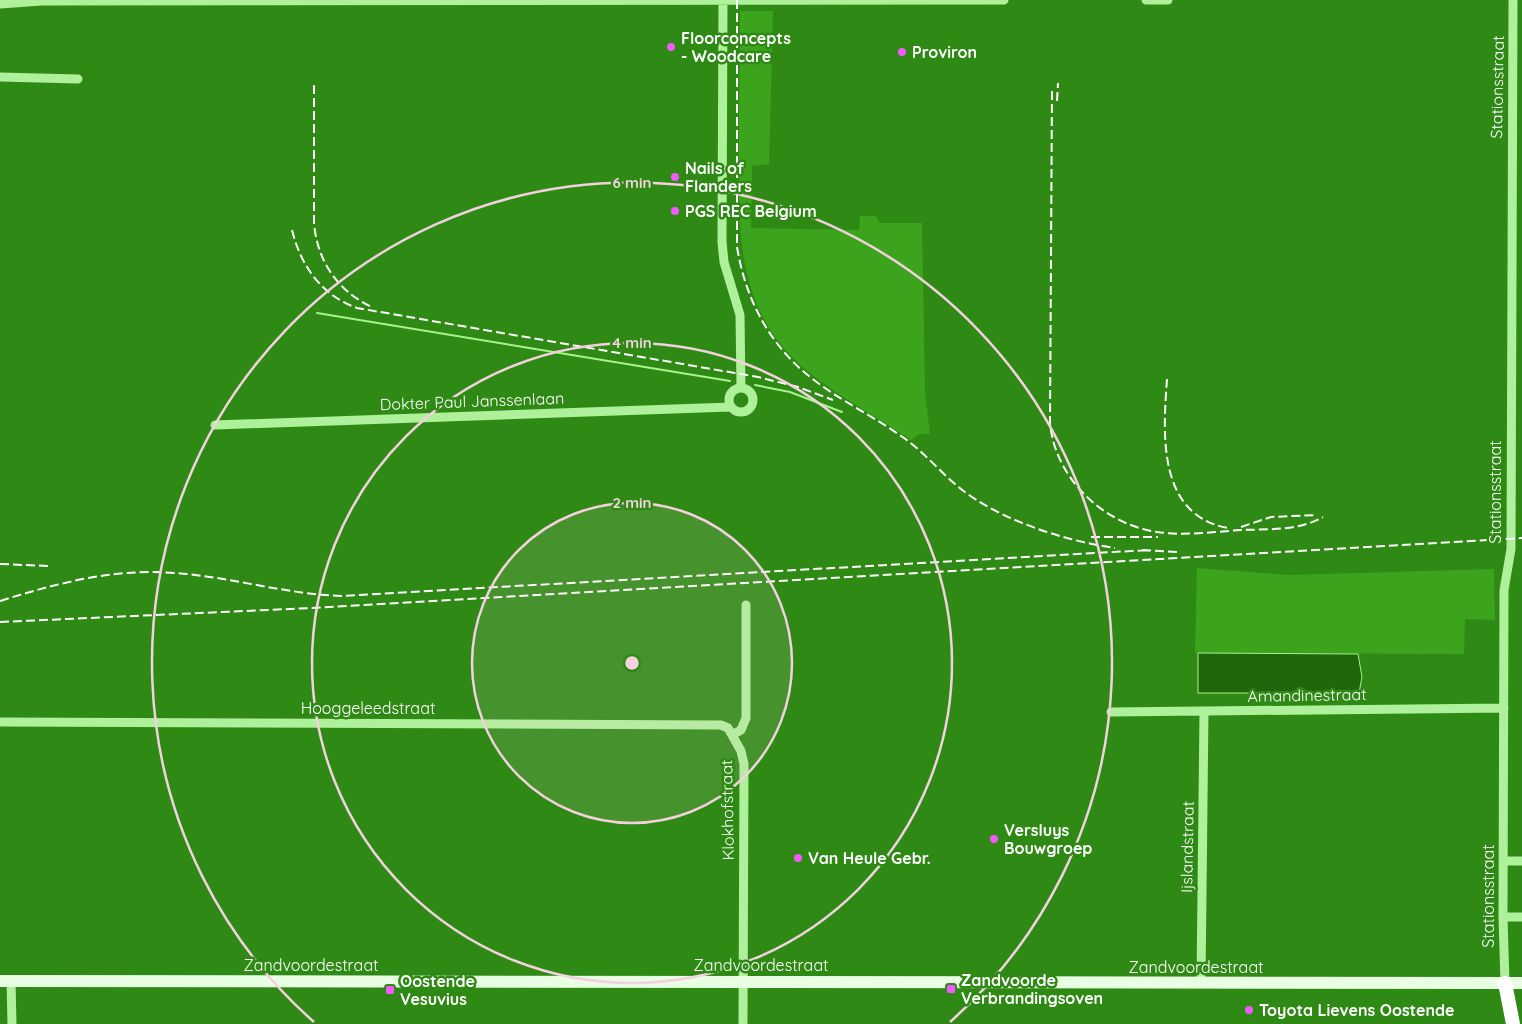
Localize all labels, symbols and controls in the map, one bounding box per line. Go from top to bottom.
place label: Floorconcepts - Woodcare [681,28,791,66]
street label: Stationsstraat [1486,35,1508,139]
marker: Floorconcepts - Woodcare [665,41,677,53]
place label: Proviron [912,42,977,62]
marker: Proviron [896,46,908,58]
place label: Nails of Flanders [685,158,752,196]
marker: Nails of Flanders [669,171,681,183]
text: 6 min [613,173,651,192]
place label: PGS REC Belgium [685,201,817,221]
marker: PGS REC Belgium [669,205,681,217]
text: 4 min [612,333,652,352]
street label: Dokter Paul Janssenlaan [379,388,565,414]
street label: Stationsstraat [1485,440,1505,544]
text: 2 min [612,493,652,512]
centre of rings [623,654,641,672]
street label: Amandinestraat [1247,684,1367,706]
street label: Hooggeleedstraat [301,698,435,718]
street label: Klokhofstraat [716,759,738,861]
street label: Ijslandstraat [1176,801,1198,893]
place label: Versluys Bouwgroep [1004,820,1092,858]
marker: Versluys Bouwgroep [988,833,1000,845]
street label: Stationsstraat [1478,844,1498,948]
place label: Van Heule Gebr. [808,848,931,868]
marker: Van Heule Gebr. [792,852,804,864]
street label: Zandvoordestraat [243,955,379,975]
street label: Zandvoordestraat [693,955,829,975]
street label: Zandvoordestraat [1128,957,1264,977]
place label: Zandvoorde Verbrandingsoven [961,970,1103,1008]
place label: Oostende Vesuvius [400,971,475,1009]
marker: Zandvoorde Verbrandingsoven [945,983,957,995]
marker: Oostende Vesuvius [384,984,396,996]
place label: Toyota Lievens Oostende [1259,1000,1455,1020]
marker: Toyota Lievens Oostende [1243,1004,1255,1016]

